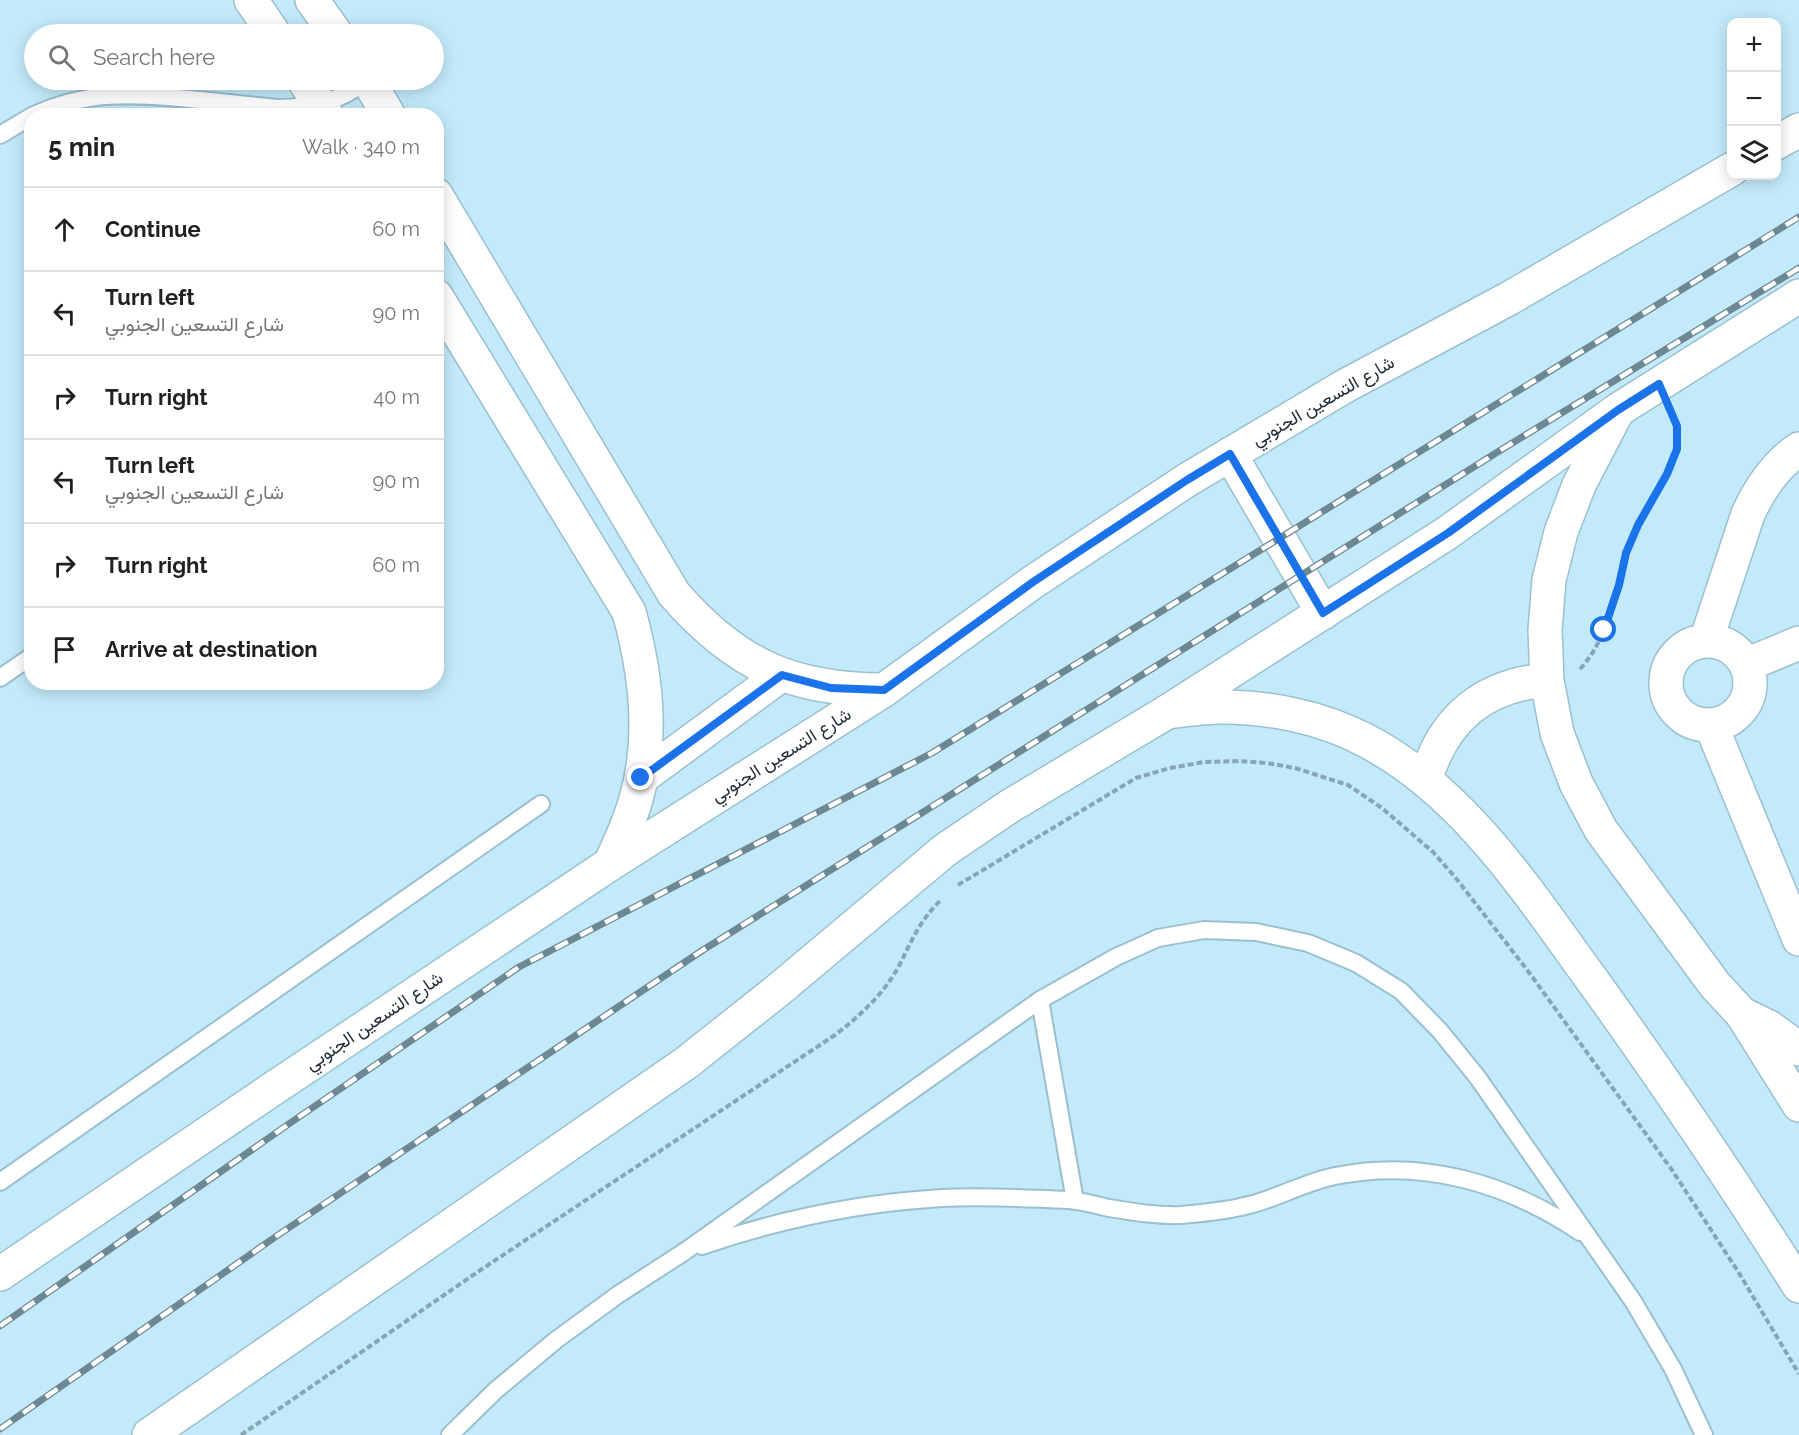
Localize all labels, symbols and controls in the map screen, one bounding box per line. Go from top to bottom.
map controls [1727,18,1781,180]
button: + [1727,18,1781,72]
search box [24,24,444,90]
icon: search [45,41,78,74]
text: Search here [93,44,215,70]
button: − [1727,72,1781,126]
button: layers [1727,126,1781,180]
text: 5 min [48,132,115,162]
text: Walk · 340 m [302,135,420,159]
icon: ahead [48,213,81,246]
text: Continue [105,216,201,242]
text: 60 m [372,217,420,241]
text: Turn left [105,284,195,310]
icon: left [48,297,81,330]
text: 90 m [373,301,420,325]
text: شارع التسعين الجنوبي [105,312,284,336]
street label: شارع التسعين الجنوبي [1248,351,1400,454]
icon: right [48,381,81,414]
text: Turn right [105,384,208,410]
text: 40 m [373,385,420,409]
text: Turn left [105,452,195,478]
icon: left [48,465,81,498]
text: 90 m [373,469,420,493]
text: شارع التسعين الجنوبي [105,480,284,504]
icon: right [48,549,81,582]
text: Turn right [105,552,208,578]
text: 60 m [372,553,420,577]
route start [1590,616,1616,642]
icon: arrive [48,633,81,666]
text: Arrive at destination [105,636,318,662]
street label: شارع التسعين الجنوبي [707,703,857,810]
route end [627,764,653,790]
street label: شارع التسعين الجنوبي [301,967,449,1079]

